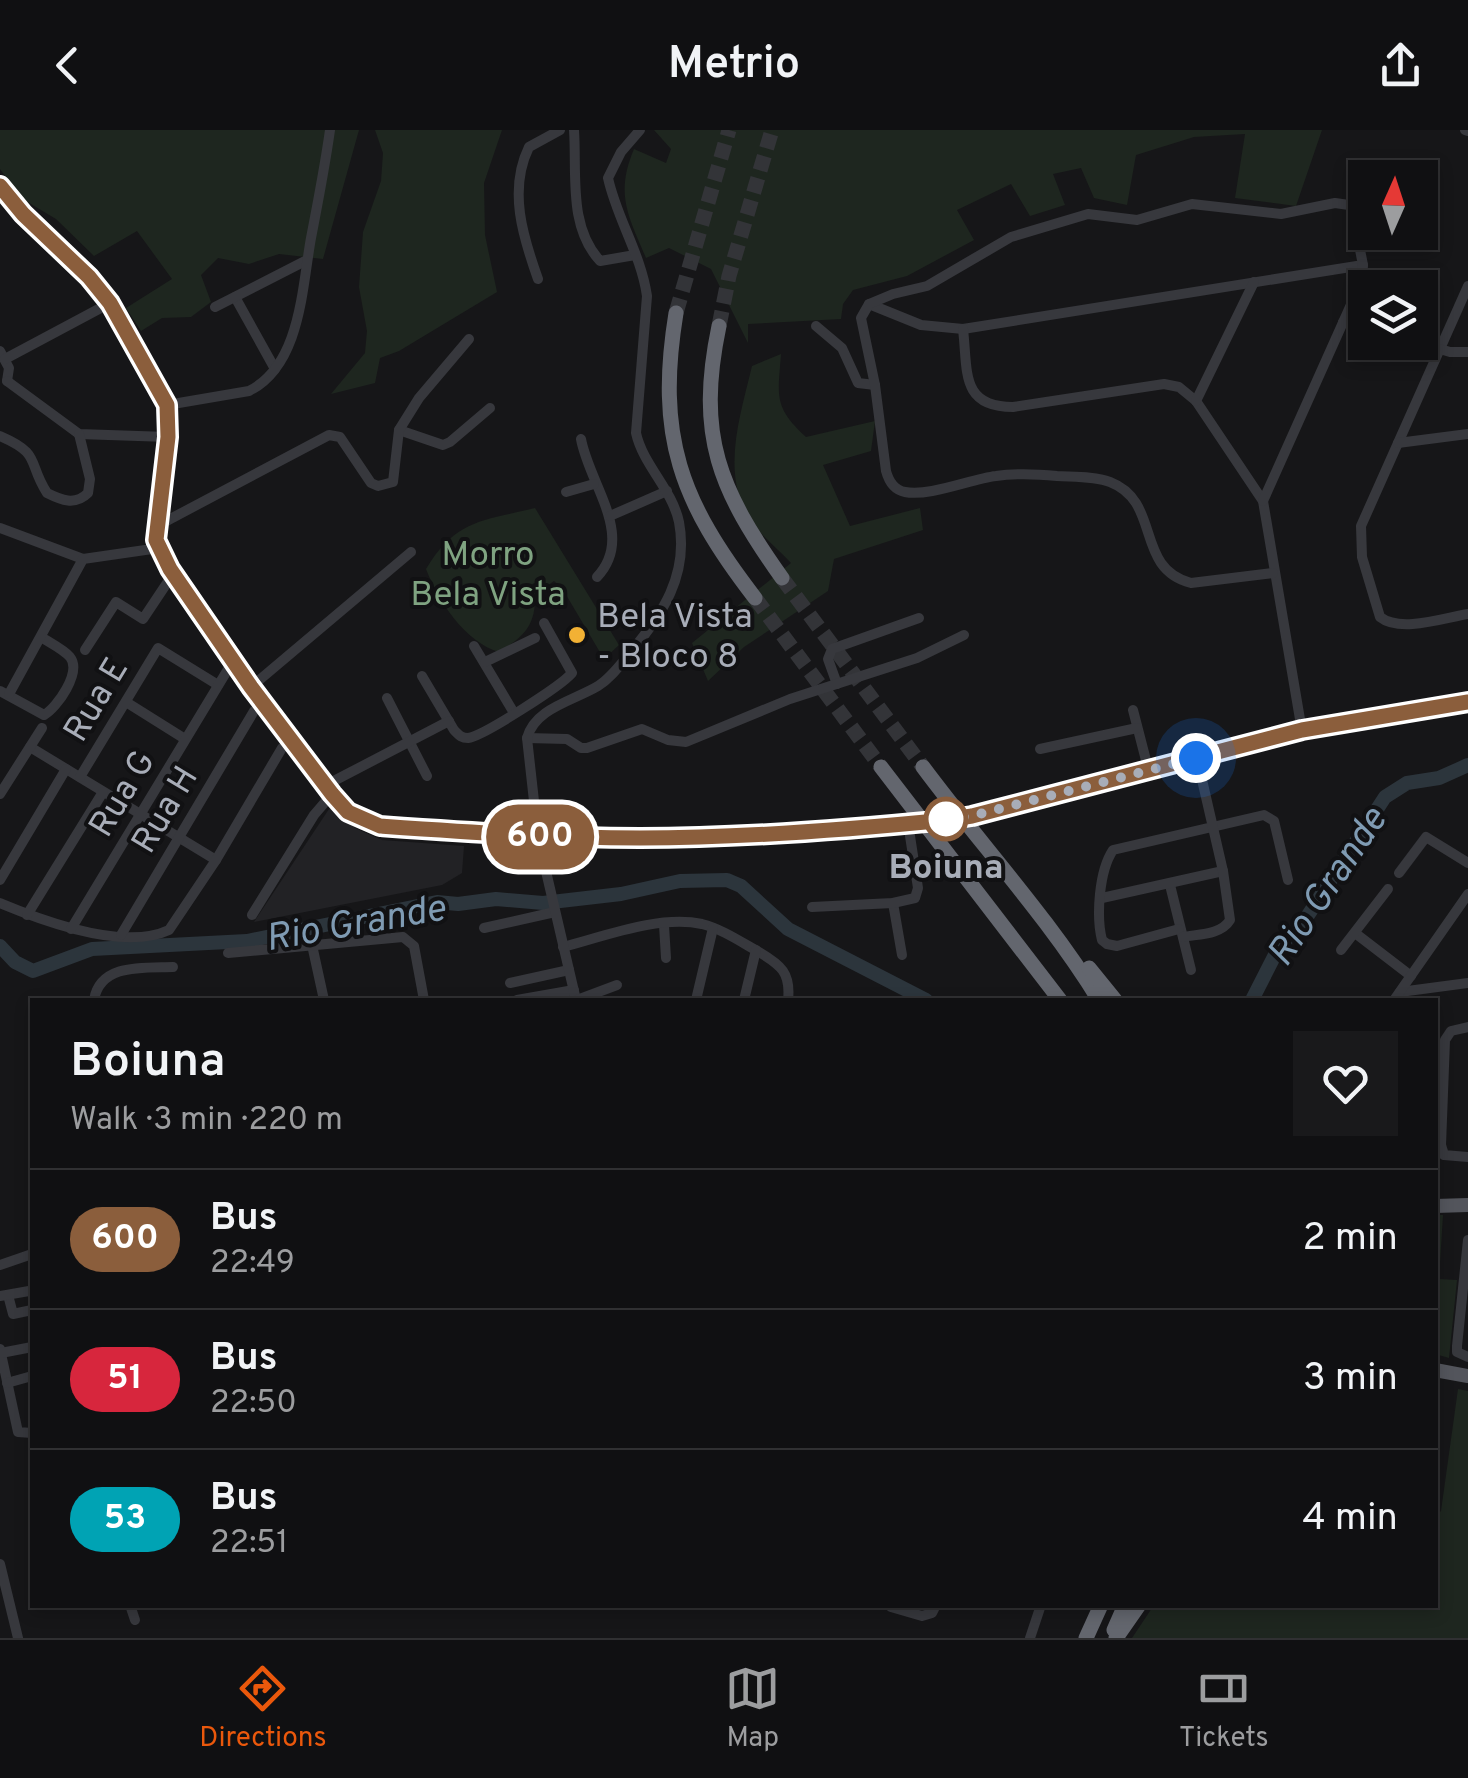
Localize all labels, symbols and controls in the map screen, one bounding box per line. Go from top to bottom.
text: Metrio [668,37,800,94]
icon: back [40,38,95,93]
icon: share [1373,38,1428,93]
north arrow [1348,160,1438,250]
map controls [1348,160,1438,360]
button: layers [1348,270,1438,360]
park label: Morro Bela Vista [410,534,566,618]
place label: Bela Vista - Bloco 8 [597,596,753,680]
marker: Bela Vista - Bloco 8 [566,624,588,646]
street label: Rua E [55,651,140,751]
your location [1171,733,1221,783]
street label: Rua G [81,743,166,846]
street label: Rua H [124,759,210,862]
marker: Boiuna [925,798,967,840]
water label: Rio Grande [1258,799,1400,977]
line badge: 600 [482,804,598,870]
text: 600 [506,815,574,859]
place label: Boiuna [888,847,1004,891]
water label: Rio Grande [262,885,450,965]
button: heart [1293,1031,1398,1136]
text: Boiuna [70,1033,226,1093]
text: Walk · 3 min · 220 m [70,1101,343,1141]
text: Bus [210,1195,277,1244]
text: 2 min [1303,1215,1398,1264]
text: 600 [91,1217,159,1261]
text: 22:49 [210,1244,295,1284]
text: Bus [210,1335,277,1384]
text: 3 min [1303,1355,1398,1404]
text: 51 [107,1357,143,1401]
text: 22:50 [210,1384,297,1424]
text: Bus [210,1475,277,1524]
text: 4 min [1302,1495,1398,1544]
text: 53 [104,1497,146,1541]
text: 22:51 [210,1524,288,1564]
tab: Directions [199,1661,327,1757]
tab: Map [725,1661,780,1757]
tab: Tickets [1179,1661,1269,1757]

